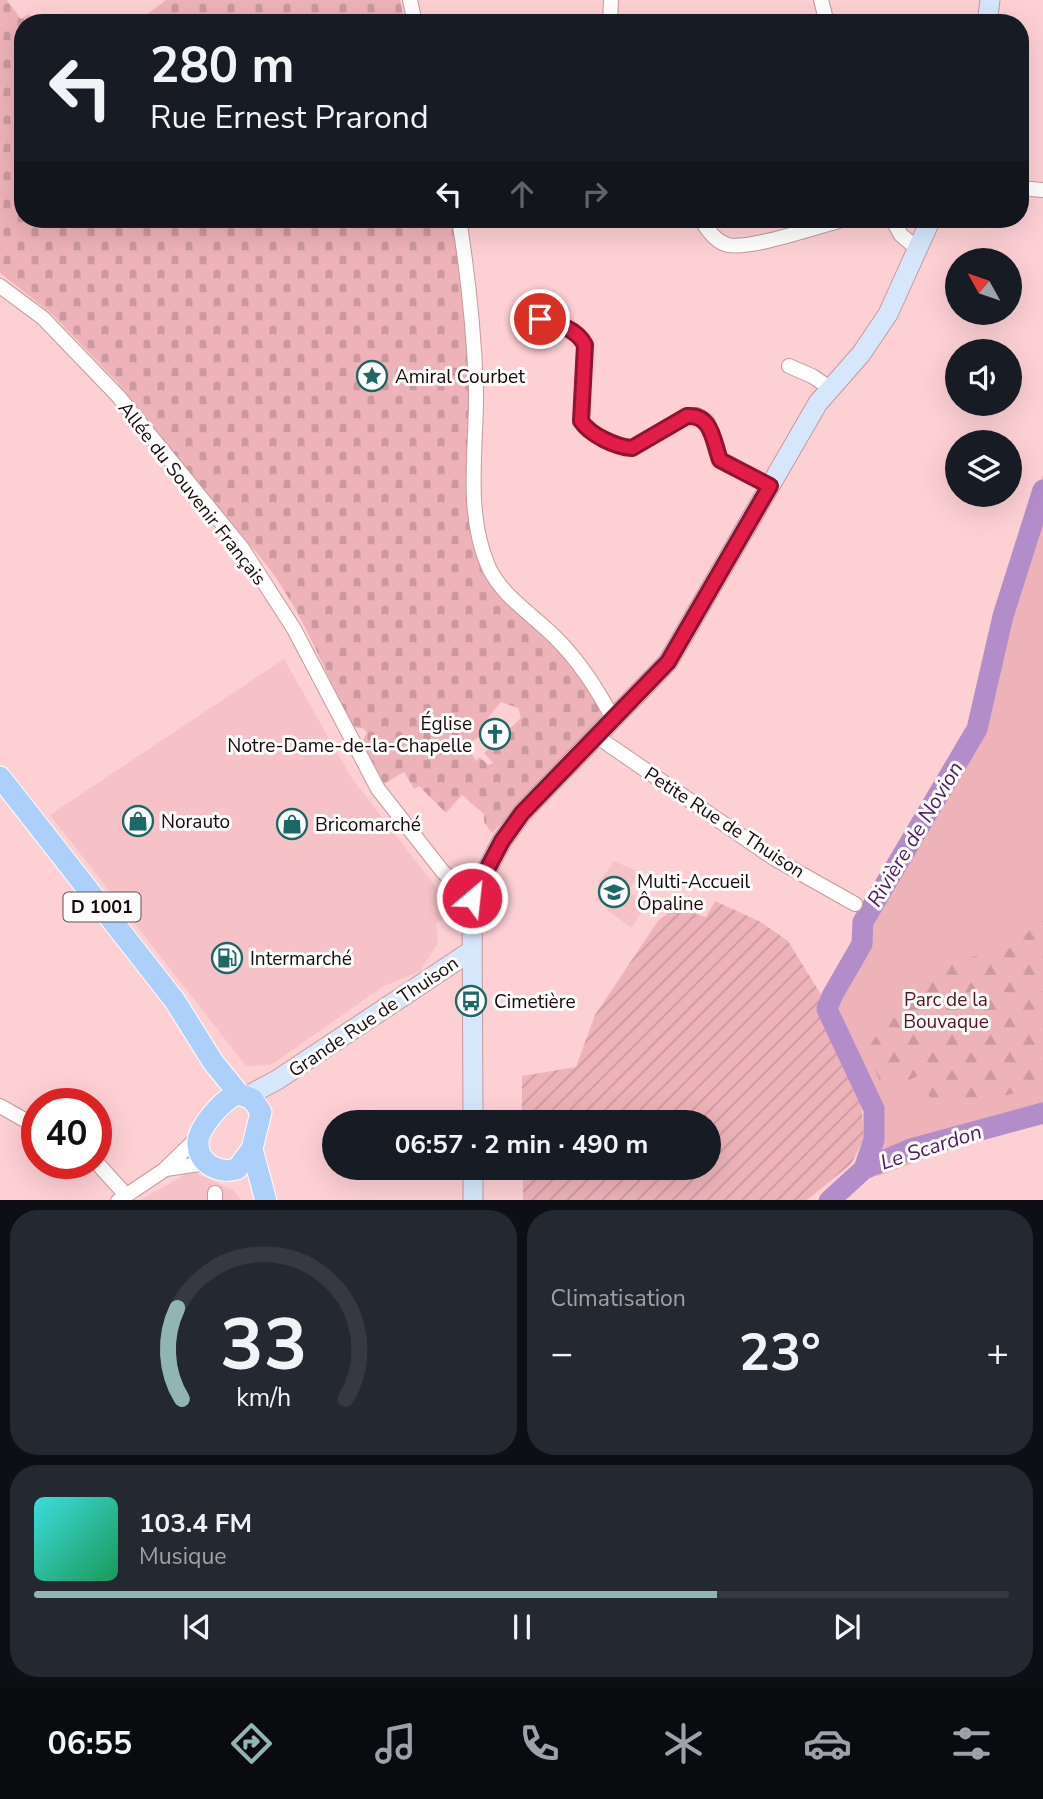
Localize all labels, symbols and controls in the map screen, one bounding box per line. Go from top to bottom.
text: 280 m [150,32,294,99]
icon: left [35,42,126,133]
text: Rue Ernest Prarond [150,96,429,139]
icon: left [430,175,468,213]
icon: ahead [503,175,541,213]
icon: right [576,175,614,213]
north arrow [945,248,1022,326]
map controls [945,248,1022,507]
pin [510,289,570,349]
icon: arrive [521,300,559,338]
button: sound [945,339,1022,416]
place icon: Amiral Courbet [355,359,389,393]
place label: Amiral Courbet [395,364,525,390]
street label: Allée du Souvenir Français [112,396,272,591]
button: layers [945,430,1022,507]
place label: Église Notre-Dame-de-la-Chapelle [227,711,472,759]
church icon: Église Notre-Dame-de-la-Chapelle [478,717,512,751]
water label: Rivière de Novion [861,756,969,912]
street label: Petite Rue de Thuison [639,761,810,885]
shop icon: Norauto [121,804,155,838]
shop icon: Bricomarché [275,807,309,841]
place label: Norauto [161,809,230,835]
place label: Bricomarché [315,812,421,838]
position arrow [435,861,509,935]
place label: Multi-Accueil Ôpaline [637,869,750,917]
school or university icon: Multi-Accueil Ôpaline [597,875,631,909]
road number: D 1001 [64,893,140,922]
fuel station icon: Intermarché [210,941,244,975]
place label: Intermarché [250,946,352,972]
street label: Grande Rue de Thuison [284,950,464,1083]
bus stop icon: Cimetière [454,984,488,1018]
park label: Parc de la Bouvaque [903,987,989,1035]
place label: Cimetière [494,989,576,1015]
speed limit sign: 40 [21,1088,112,1179]
water label: Le Scardon [877,1117,985,1177]
text: 06:57 · 2 min · 490 m [395,1127,648,1162]
text: Climatisation [551,1283,686,1314]
text: 33 [220,1295,307,1395]
text: 23° [739,1317,821,1388]
text: − [551,1328,573,1379]
text: + [986,1328,1009,1379]
text: km/h [236,1380,291,1414]
text: 103.4 FM [139,1506,252,1541]
text: Musique [139,1541,227,1572]
icon: previous [178,1608,216,1646]
icon: pause [503,1608,541,1646]
icon: next [828,1608,866,1646]
icon: directions [227,1719,276,1768]
icon: music [371,1719,420,1768]
icon: phone [515,1719,564,1768]
icon: climate [659,1719,708,1768]
icon: car [803,1719,852,1768]
icon: filters [947,1719,996,1768]
text: 06:55 [47,1722,132,1765]

